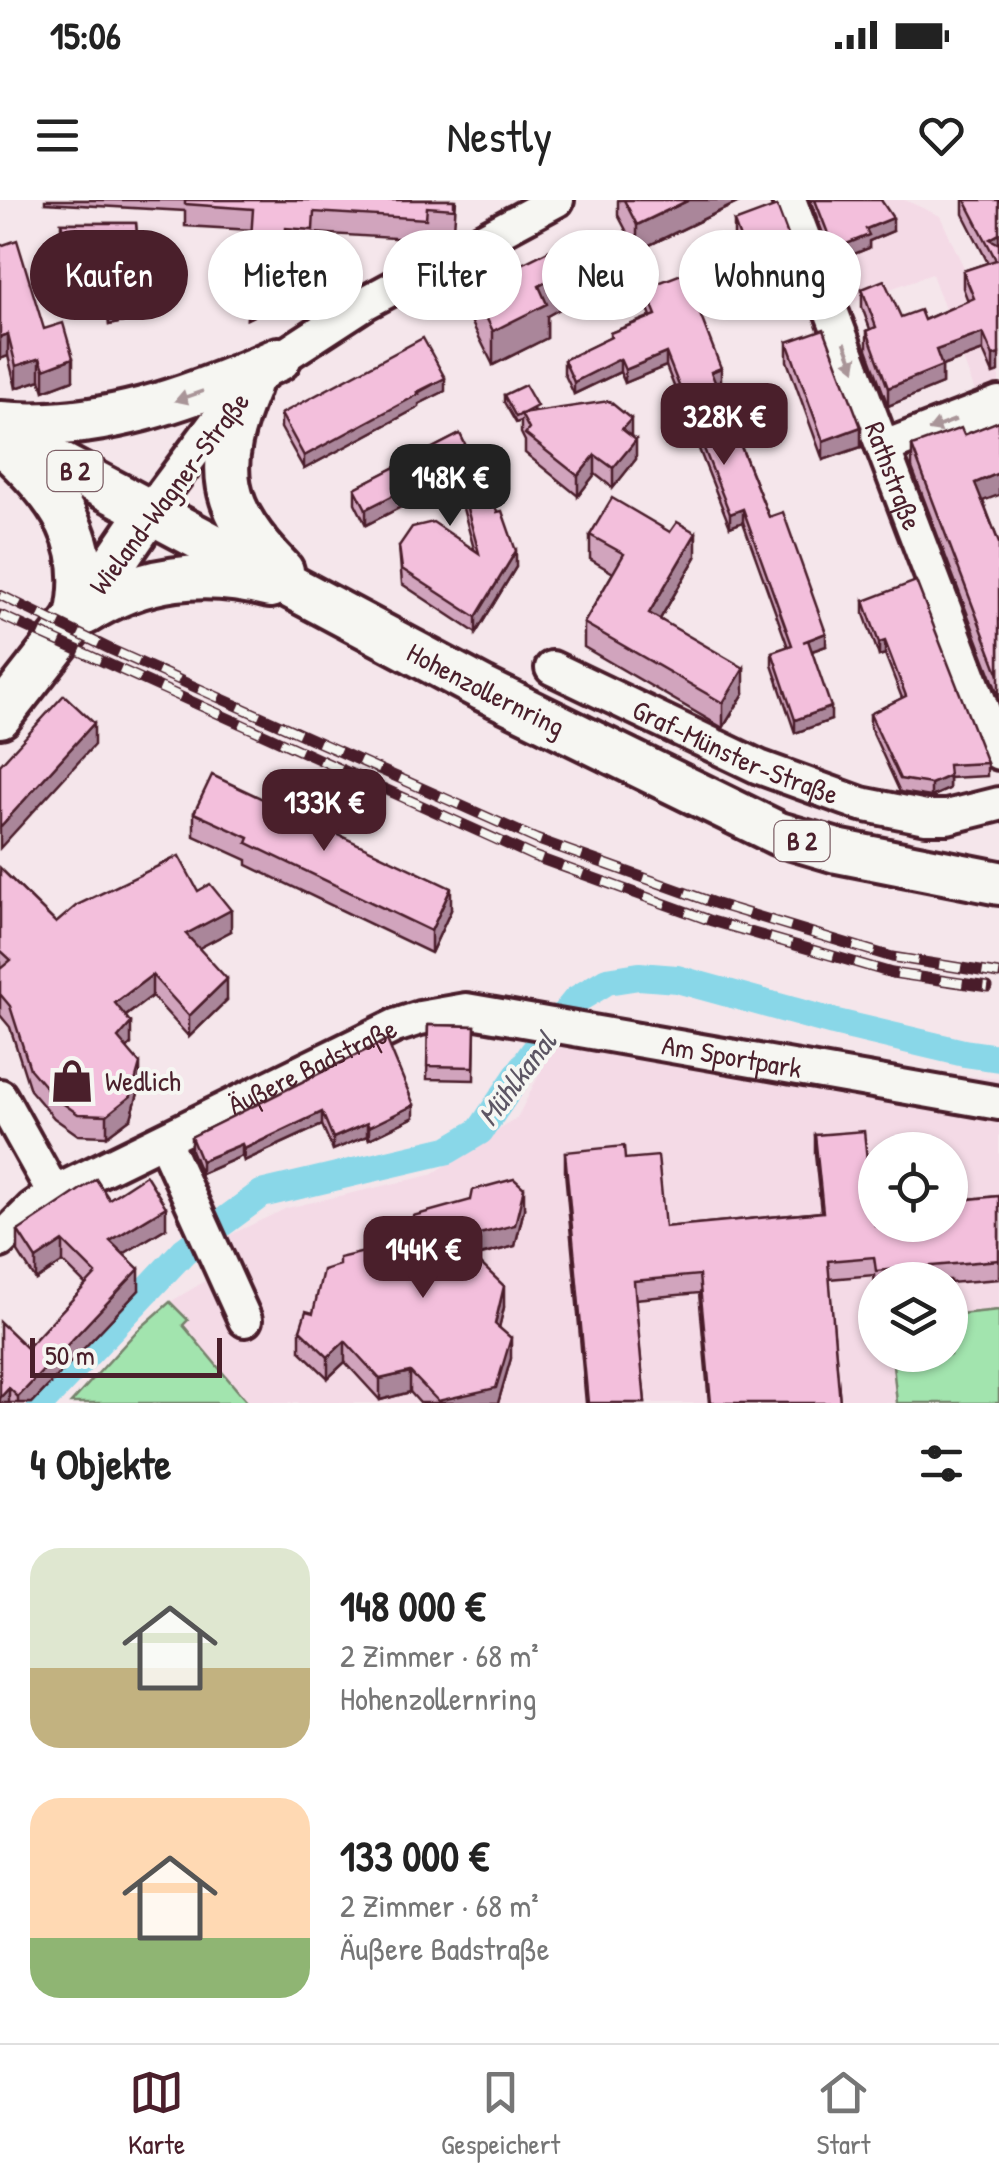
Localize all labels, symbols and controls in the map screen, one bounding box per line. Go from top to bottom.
text: 15:06 [50,9,121,61]
text: Nestly [447,105,552,166]
icon: menu [30,108,85,163]
icon: heart [914,108,969,163]
chip: Kaufen [30,230,188,320]
chip: Mieten [208,230,363,320]
chip: Filter [383,230,522,320]
chip: Neu [542,230,659,320]
chip: Wohnung [679,230,861,320]
one-way arrow [842,341,858,371]
pin: 328K € [643,383,805,468]
street label: Wieland-Wagner-Straße [80,384,258,602]
one-way arrow [173,389,203,404]
text: 328K € [683,394,765,437]
street label: Rathstraße [856,416,932,535]
one-way arrow [927,418,957,434]
pin: 148K € [369,444,531,529]
road number: B 2 [48,451,102,491]
text: 148K € [412,455,488,498]
street label: Hohenzollernring [401,633,571,745]
street label: Graf-Münster-Straße [626,690,844,813]
pin: 133K € [243,769,405,854]
text: 133K € [284,780,364,823]
road number: B 2 [774,821,830,861]
street label: Äußere Badstraße [221,1009,403,1124]
water label: Mühlkanal [468,1022,566,1134]
street label: Am Sportpark [659,1026,805,1087]
shop icon: Wedlich [48,1057,96,1105]
place label: Wedlich [105,1062,181,1100]
map controls [858,1132,968,1372]
button: locate [858,1132,968,1242]
pin: 144K € [342,1216,504,1301]
text: 144K € [385,1227,461,1270]
button: layers [858,1262,968,1372]
scale bar [30,1333,222,1378]
text: 50 m [45,1336,95,1374]
text: 4 Objekte [30,1435,171,1492]
icon: filters [914,1436,969,1491]
text: 148 000 € [340,1577,485,1634]
icon: home [110,1588,230,1708]
text: 2 Zimmer · 68 m² [340,1634,539,1677]
text: Hohenzollernring [340,1677,537,1720]
text: 133 000 € [340,1827,489,1884]
icon: home [110,1838,230,1958]
text: 2 Zimmer · 68 m² [340,1884,539,1927]
text: Äußere Badstraße [340,1927,550,1970]
tab: Karte [128,2065,185,2163]
tab: Gespeichert [441,2065,560,2163]
tab: Start [816,2065,871,2163]

